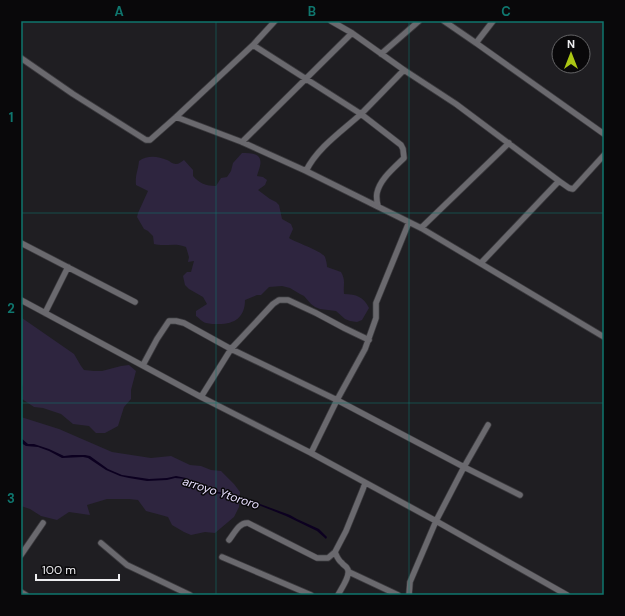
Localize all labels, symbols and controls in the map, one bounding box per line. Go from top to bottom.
text: A [114,3,124,20]
text: B [308,3,316,20]
text: C [501,3,511,20]
north arrow [551,34,591,74]
text: N [567,37,575,51]
text: 1 [9,109,13,126]
text: 2 [7,300,15,317]
water label: arroyo Ytororo [180,473,262,513]
text: 3 [7,490,15,507]
scale bar [36,556,119,582]
text: 100 m [42,562,76,578]

